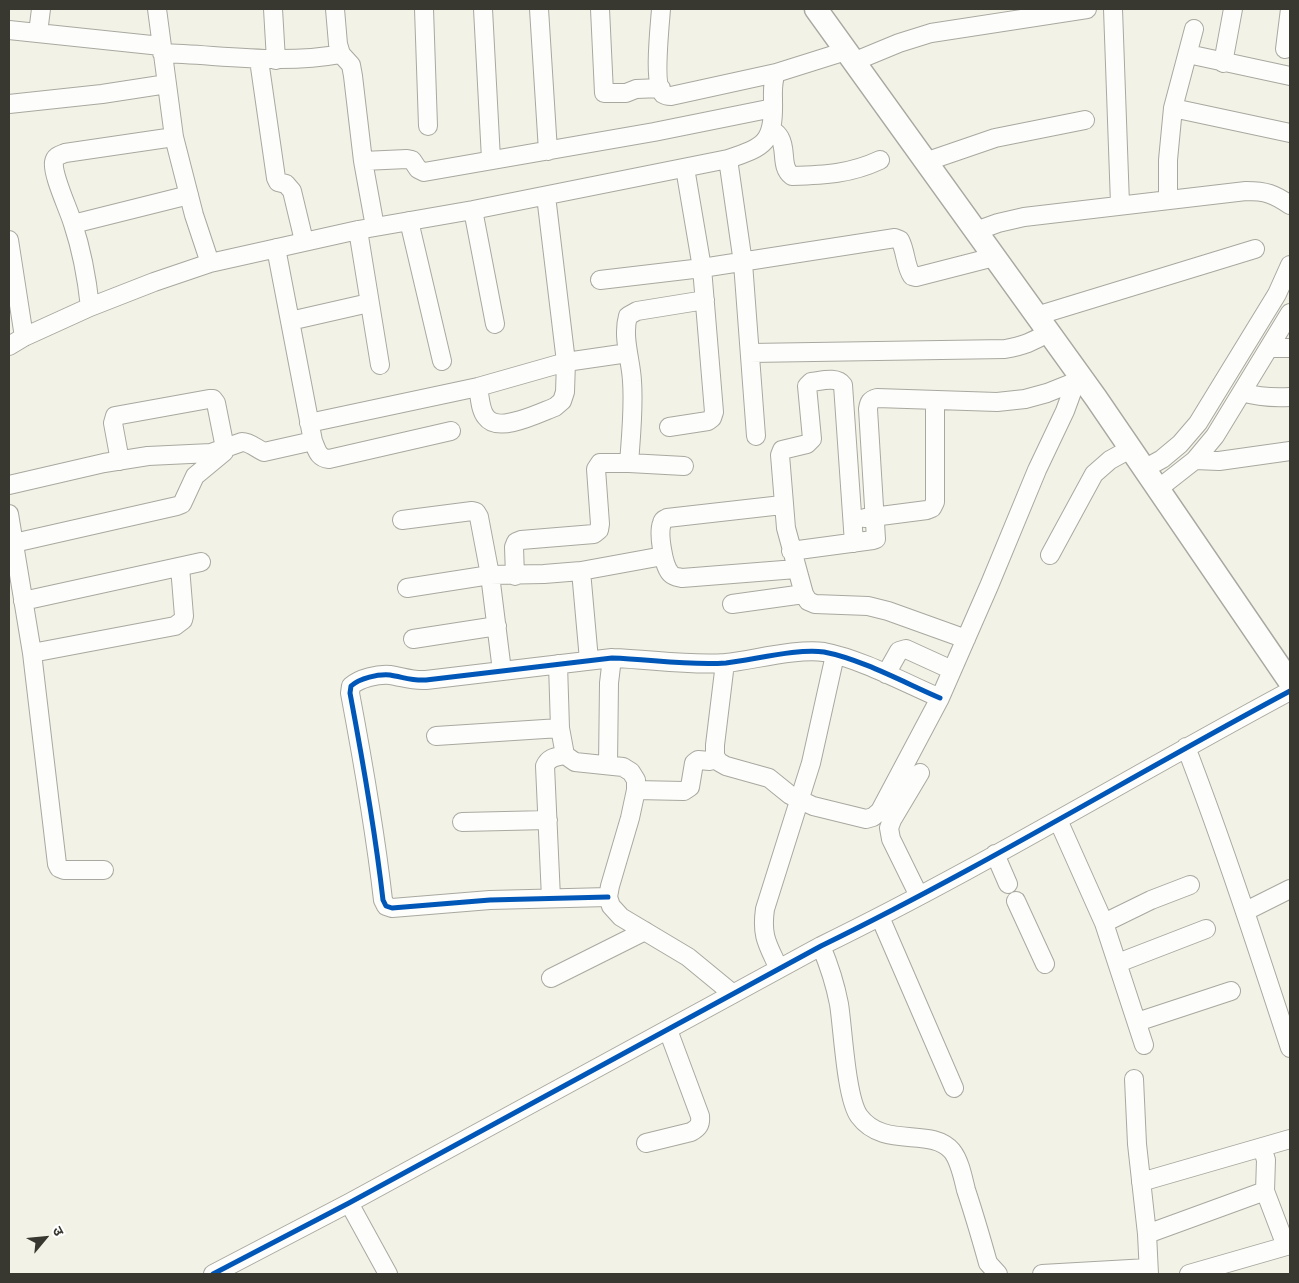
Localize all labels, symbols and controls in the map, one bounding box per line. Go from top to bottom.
north arrow [20,1213,70,1263]
text: उ [49,1223,68,1238]

